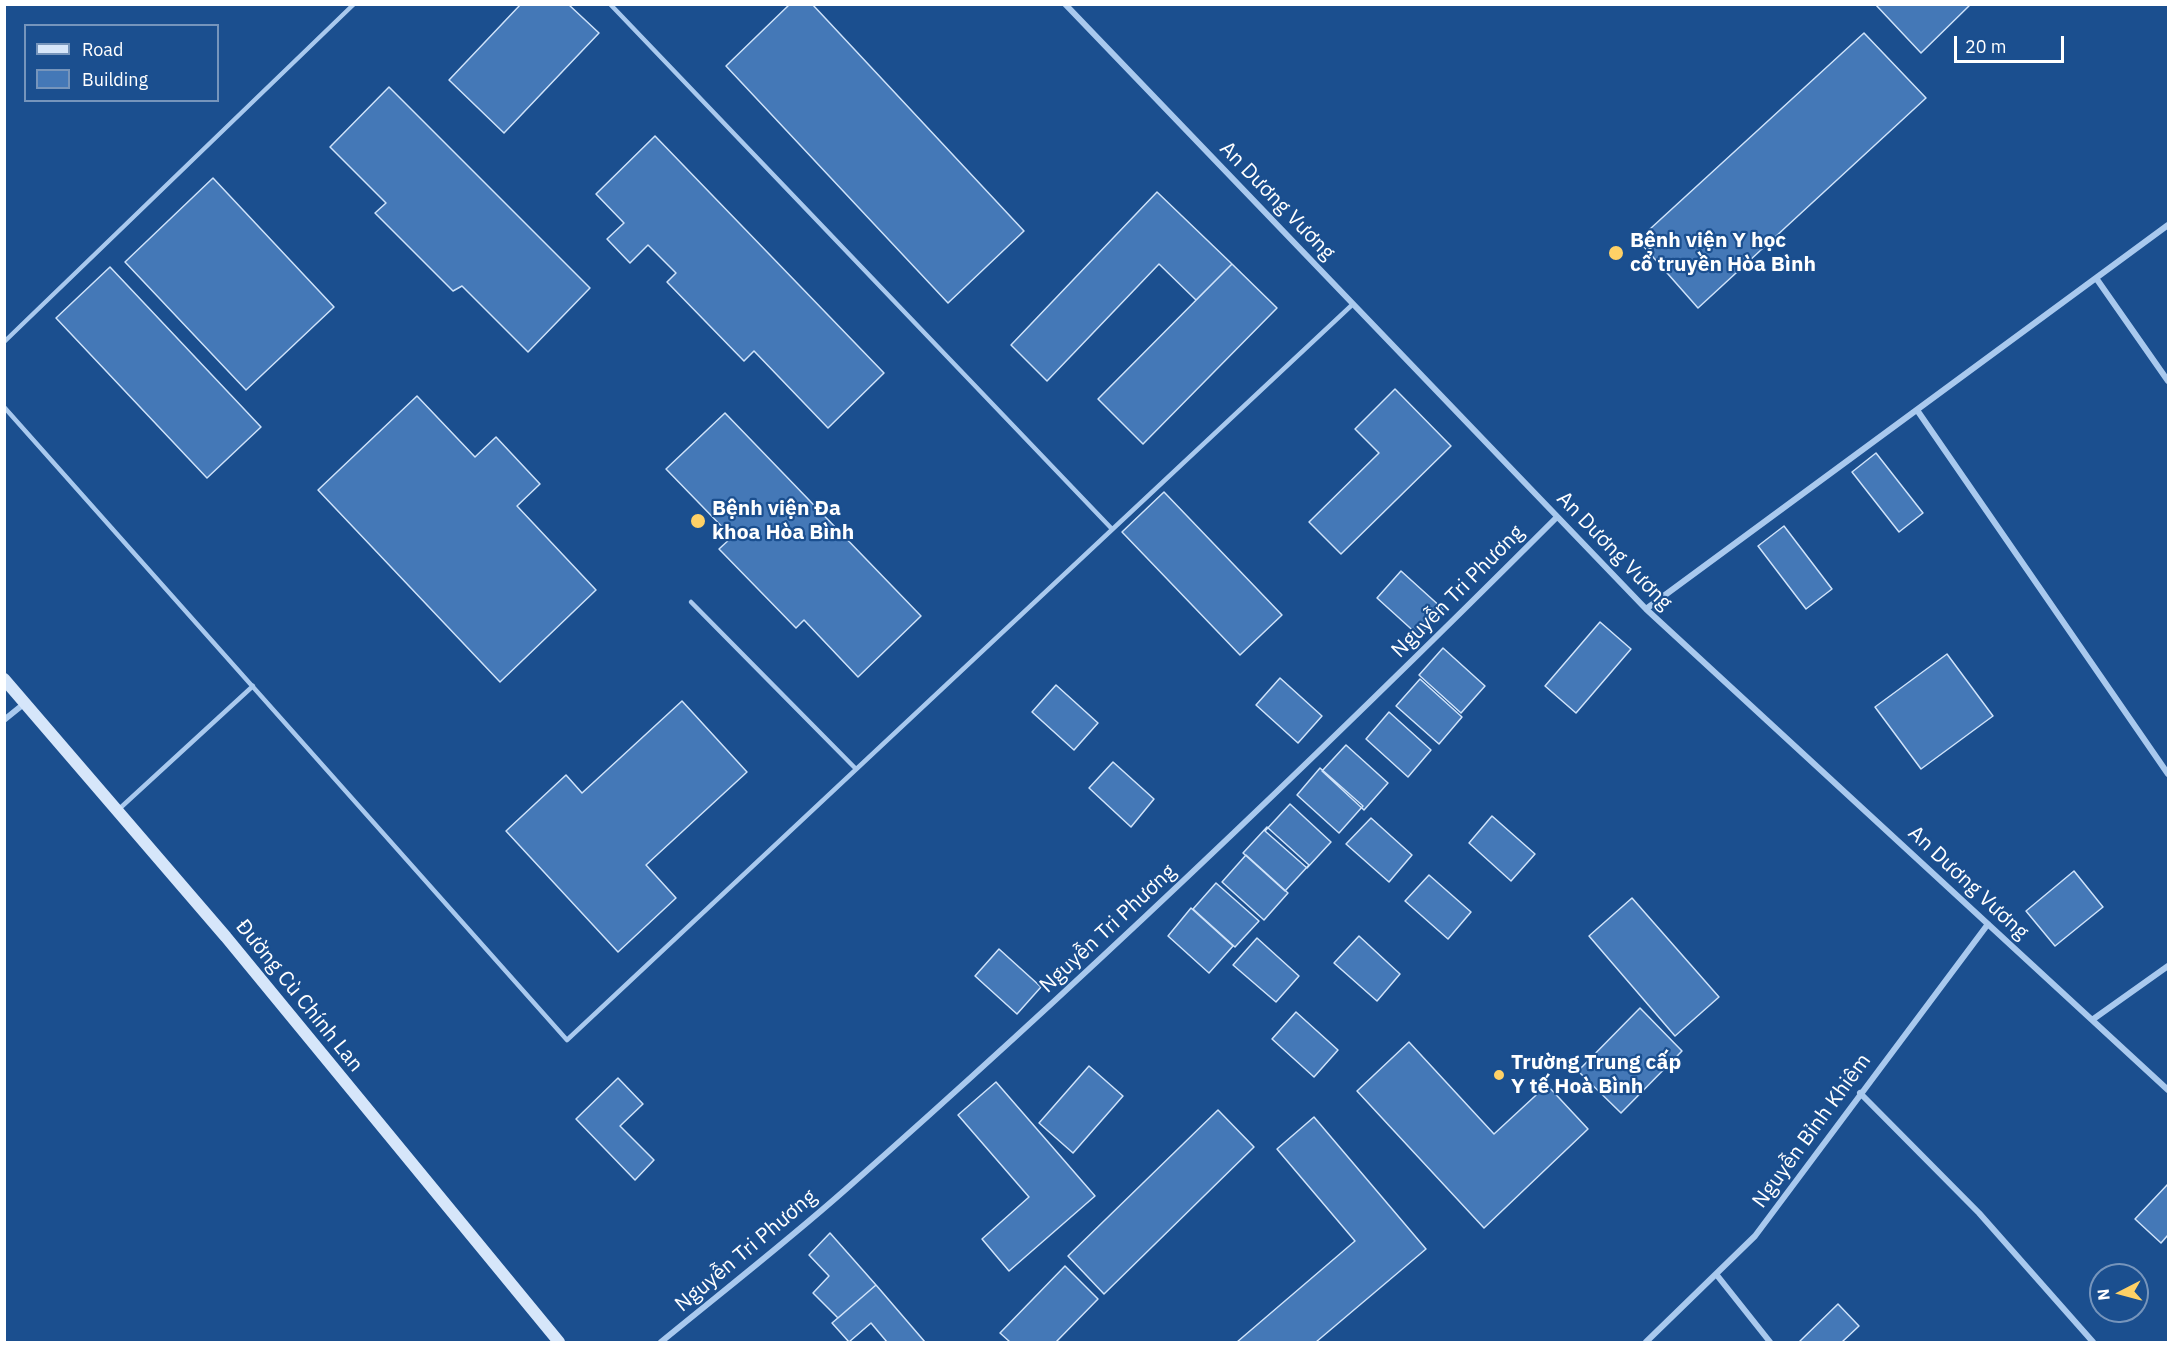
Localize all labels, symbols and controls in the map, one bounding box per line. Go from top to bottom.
legend [24,24,219,102]
scale bar [1957,24,2066,62]
text: 20 m [1965,35,2007,58]
text: Road [82,38,123,61]
text: Building [82,68,148,91]
street label: An Dương Vương [1214,136,1340,266]
place label: Bệnh viện Y học cổ truyền Hòa Bình [1630,228,1816,278]
marker: Bệnh viện Y học cổ truyền Hòa Bình [1607,244,1625,262]
street label: An Dương Vương [1551,486,1677,616]
place label: Bệnh viện Đa khoa Hòa Bình [712,496,854,546]
marker: Bệnh viện Đa khoa Hòa Bình [689,512,707,530]
street label: Nguyễn Tri Phương [1387,521,1529,663]
street label: An Dương Vương [1903,821,2033,945]
street label: Nguyễn Tri Phương [1035,859,1181,999]
street label: Đường Cù Chính Lan [230,915,368,1077]
street label: Nguyễn Bỉnh Khiêm [1748,1049,1876,1213]
place label: Trường Trung cấp Y tế Hoà Bình [1511,1050,1681,1100]
marker: Trường Trung cấp Y tế Hoà Bình [1492,1068,1506,1082]
street label: Nguyễn Tri Phương [670,1184,822,1318]
north arrow [2089,1263,2149,1323]
text: N [2093,1288,2114,1301]

